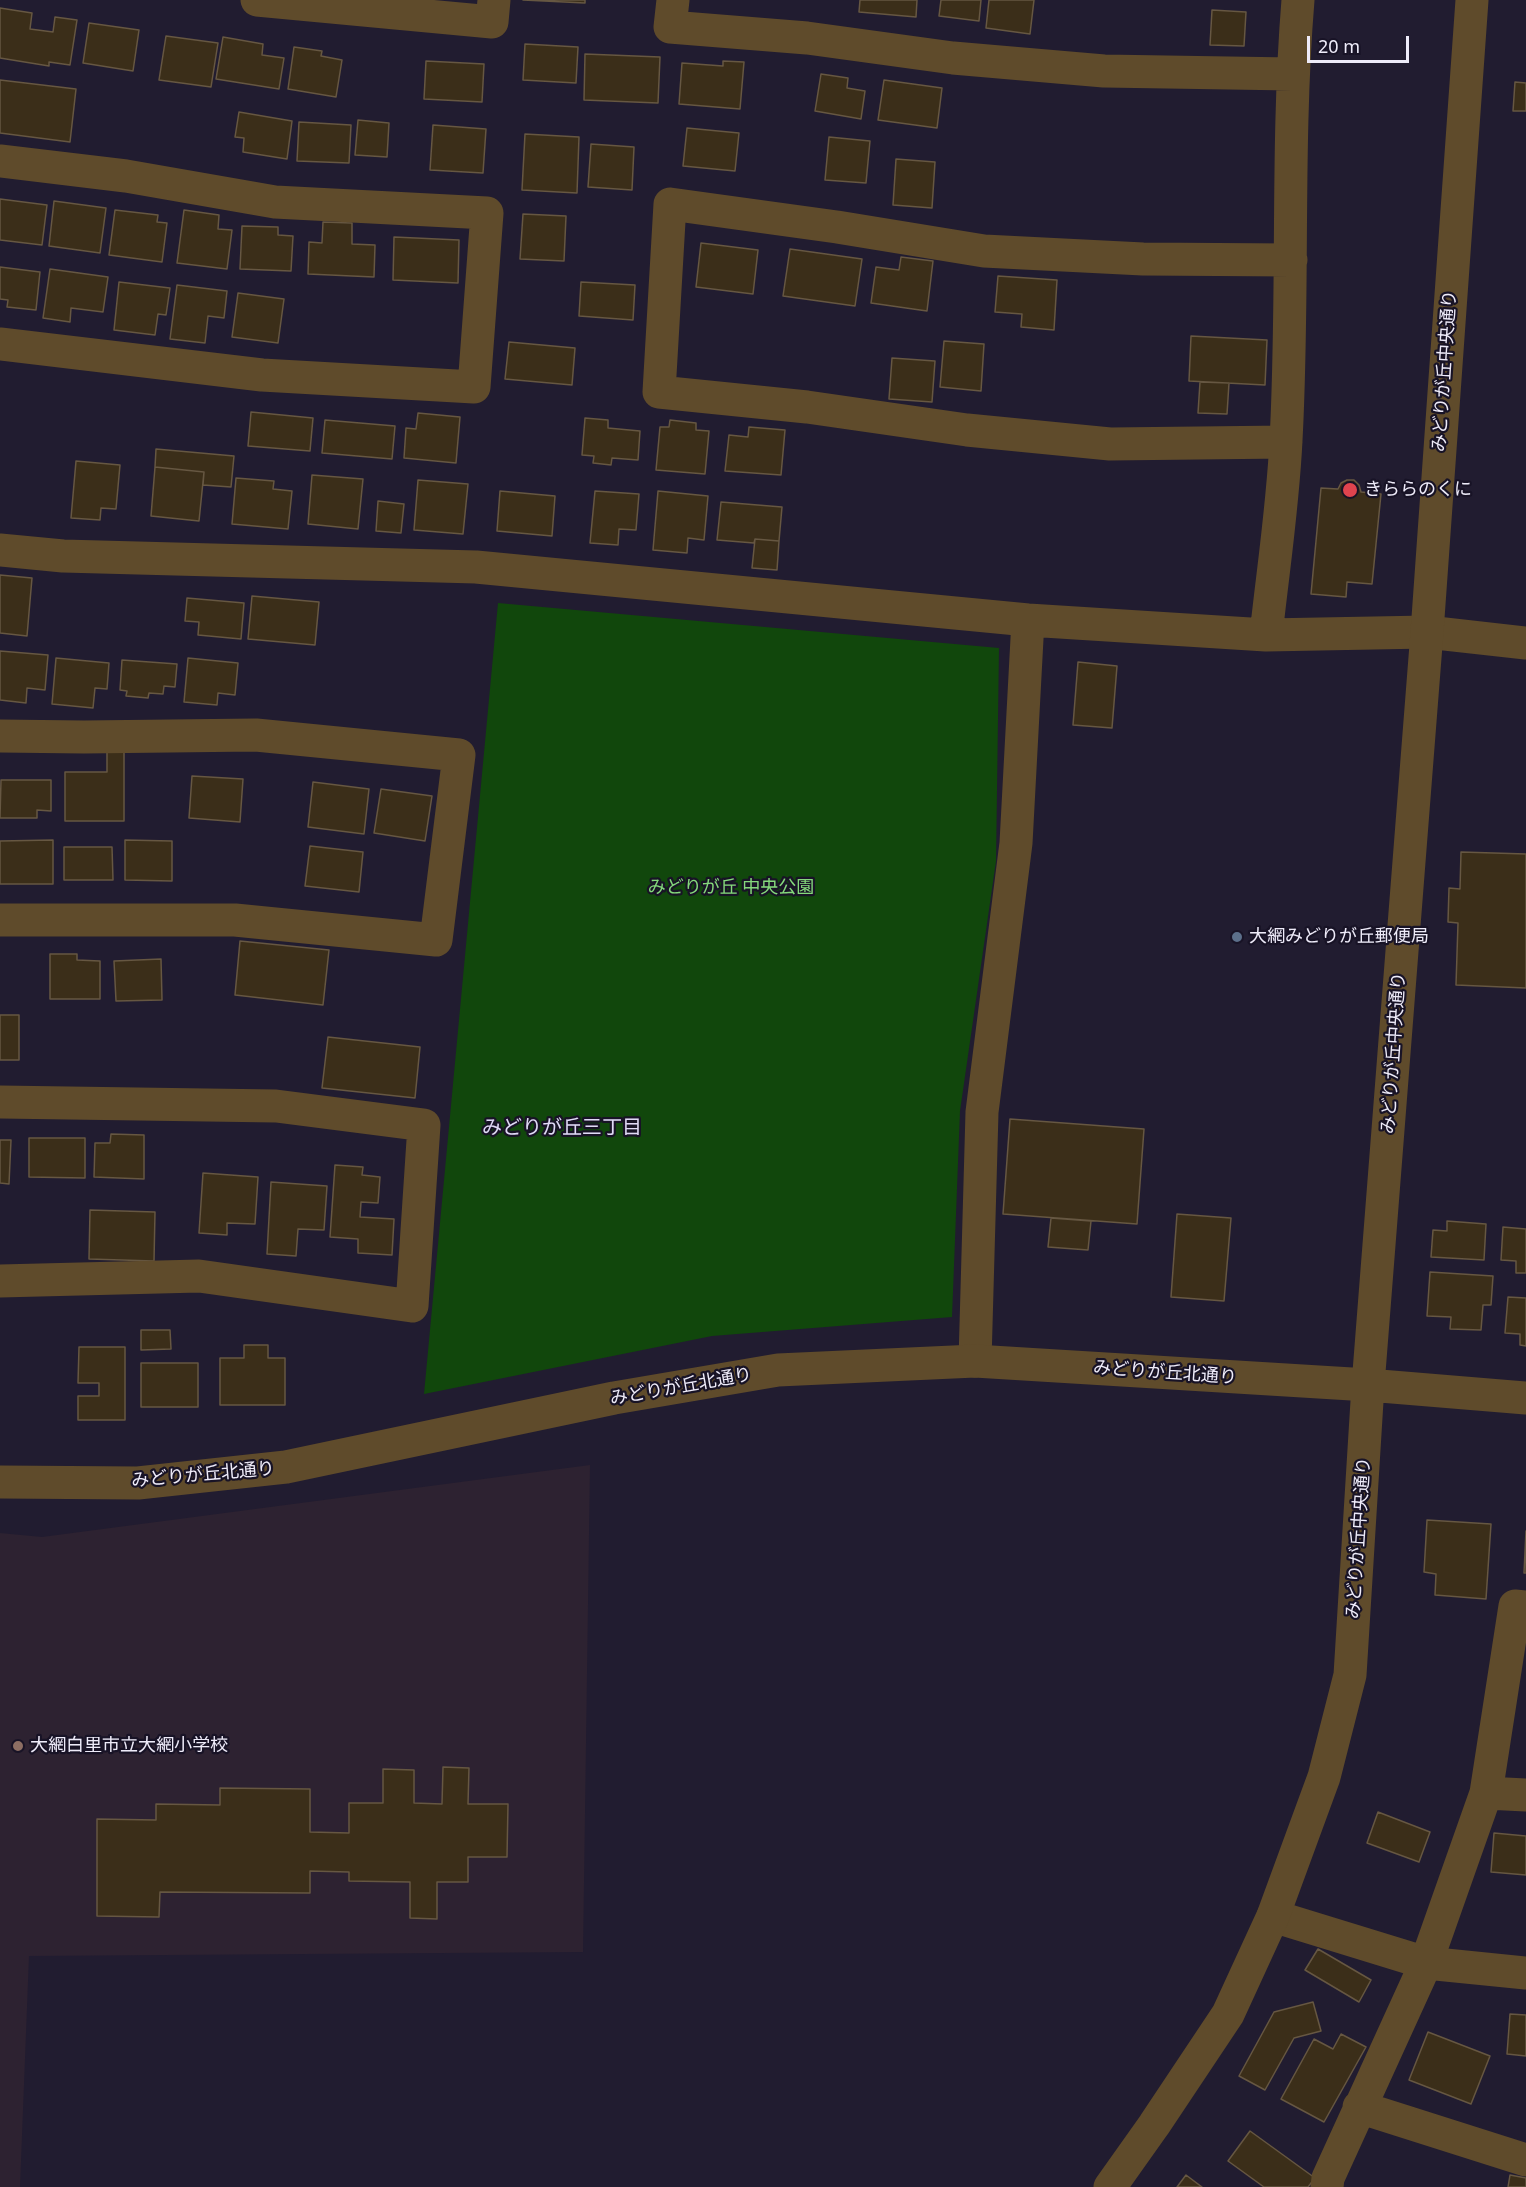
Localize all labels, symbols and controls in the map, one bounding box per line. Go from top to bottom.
scale bar [1310,24,1412,62]
text: 20 m [1318,34,1360,58]
street label: みどりが丘中央通り [1429,289,1461,453]
place label: きららのくに [1364,479,1472,501]
marker: きららのくに [1341,481,1359,499]
park label: みどりが丘 中央公園 [648,877,814,899]
place label: 大網みどりが丘郵便局 [1249,926,1429,948]
marker: 大網みどりが丘郵便局 [1230,930,1244,944]
street label: みどりが丘中央通り [1378,971,1410,1135]
district label: みどりが丘三丁目 [482,1116,642,1140]
street label: みどりが丘北通り [1092,1357,1238,1389]
street label: みどりが丘北通り [608,1364,754,1410]
street label: みどりが丘中央通り [1343,1456,1375,1620]
street label: みどりが丘北通り [130,1458,276,1492]
place label: 大網白里市立大網小学校 [30,1735,228,1757]
marker: 大網白里市立大網小学校 [11,1739,25,1753]

